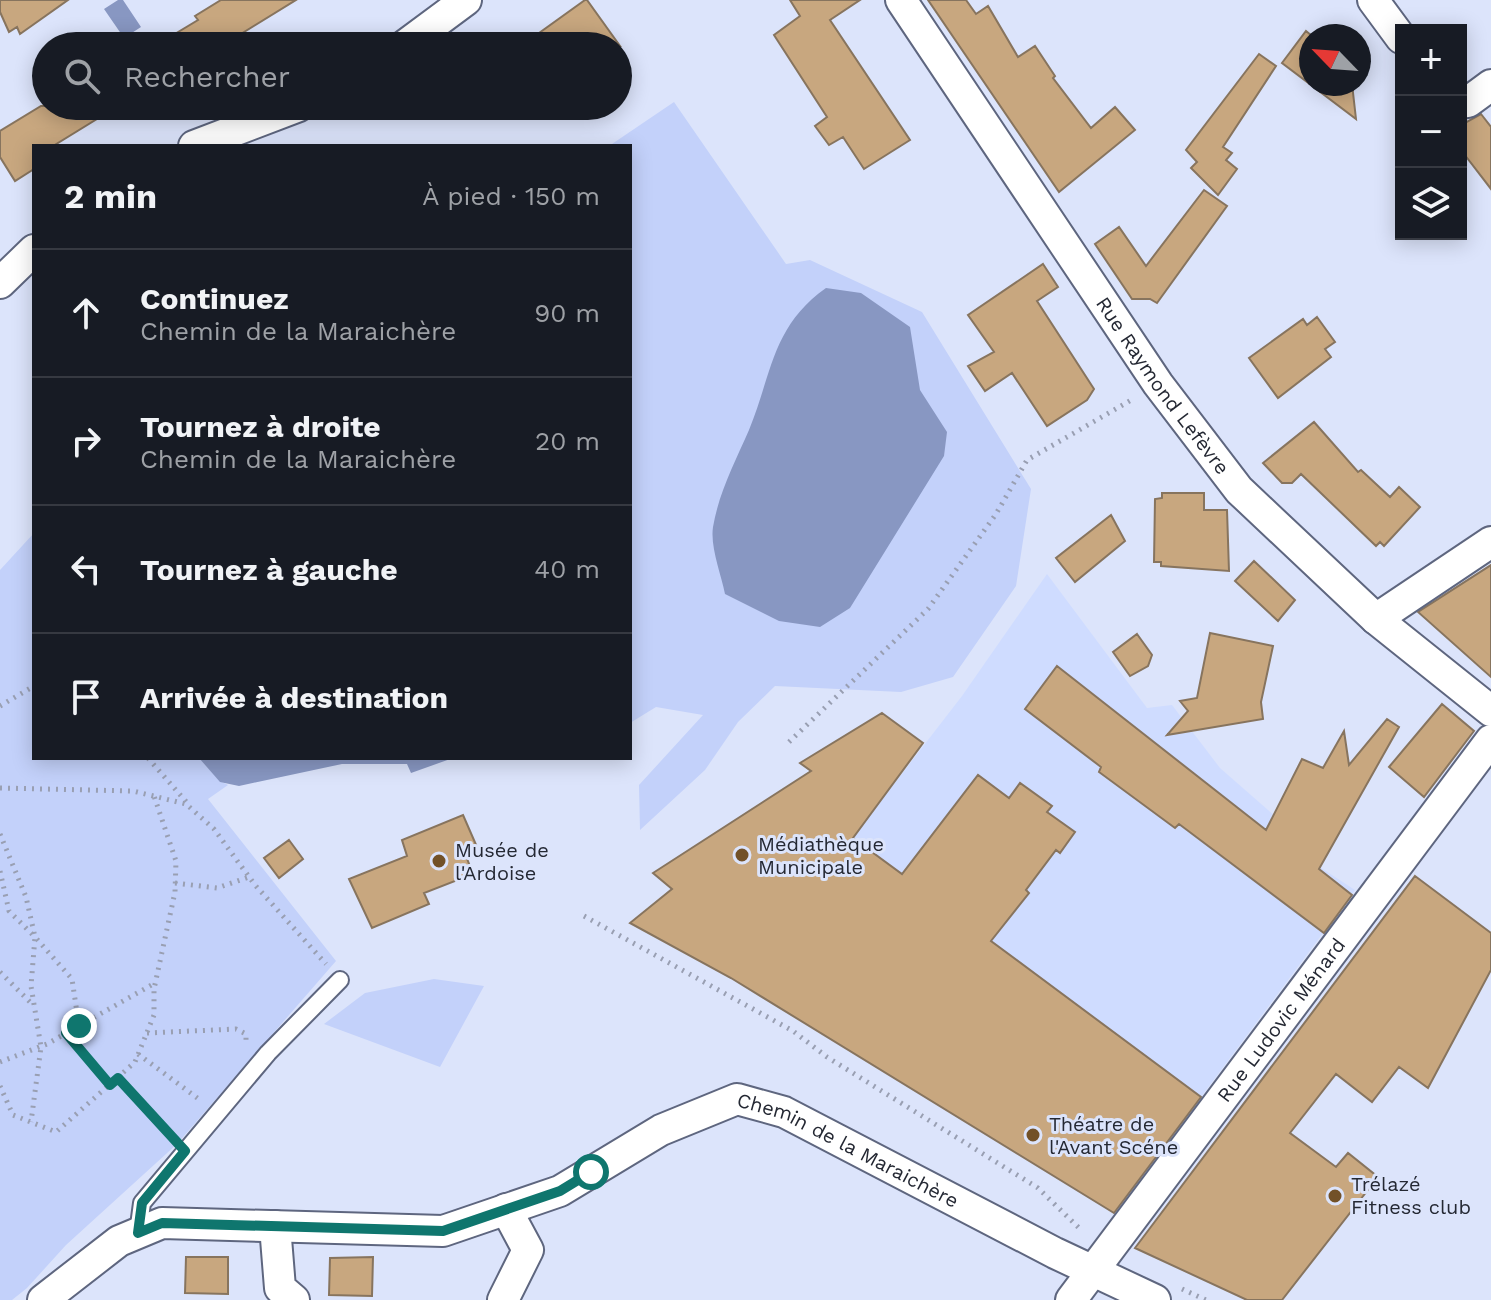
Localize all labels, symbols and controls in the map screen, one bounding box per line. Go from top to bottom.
north arrow [1299,24,1371,96]
map controls [1395,24,1467,240]
button: + [1395,24,1467,96]
search box [32,32,632,120]
icon: search [60,54,104,98]
text: Rechercher [124,59,290,94]
button: − [1395,96,1467,168]
button: layers [1395,168,1467,240]
text: 2 min [64,176,157,216]
text: À pied · 150 m [422,181,600,211]
text: Continuez [140,281,289,316]
icon: ahead [64,291,108,335]
street label: Rue Raymond Lefèvre [1091,292,1235,479]
text: 90 m [534,298,600,328]
text: Chemin de la Maraichère [140,316,456,346]
text: Tournez à droite [140,409,381,444]
icon: right [64,419,108,463]
text: 20 m [535,426,600,456]
text: Chemin de la Maraichère [140,444,456,474]
icon: left [64,547,108,591]
text: Tournez à gauche [140,552,398,587]
text: 40 m [534,554,600,584]
icon: arrive [64,675,108,719]
text: Arrivée à destination [140,680,448,715]
place label: Médiathèque Municipale [758,832,884,879]
place label: Musée de l'Ardoise [455,838,549,885]
marker: Médiathèque Municipale [733,846,751,864]
marker: Musée de l'Ardoise [430,852,448,870]
street label: Rue Ludovic Ménard [1212,933,1350,1107]
route end [61,1008,97,1044]
street label: Chemin de la Maraichère [734,1088,963,1213]
place label: Théatre de l'Avant Scéne [1049,1112,1178,1159]
marker: Théatre de l'Avant Scéne [1024,1126,1042,1144]
route start [573,1154,609,1190]
place label: Trélazé Fitness club [1351,1172,1471,1219]
marker: Trélazé Fitness club [1326,1187,1344,1205]

